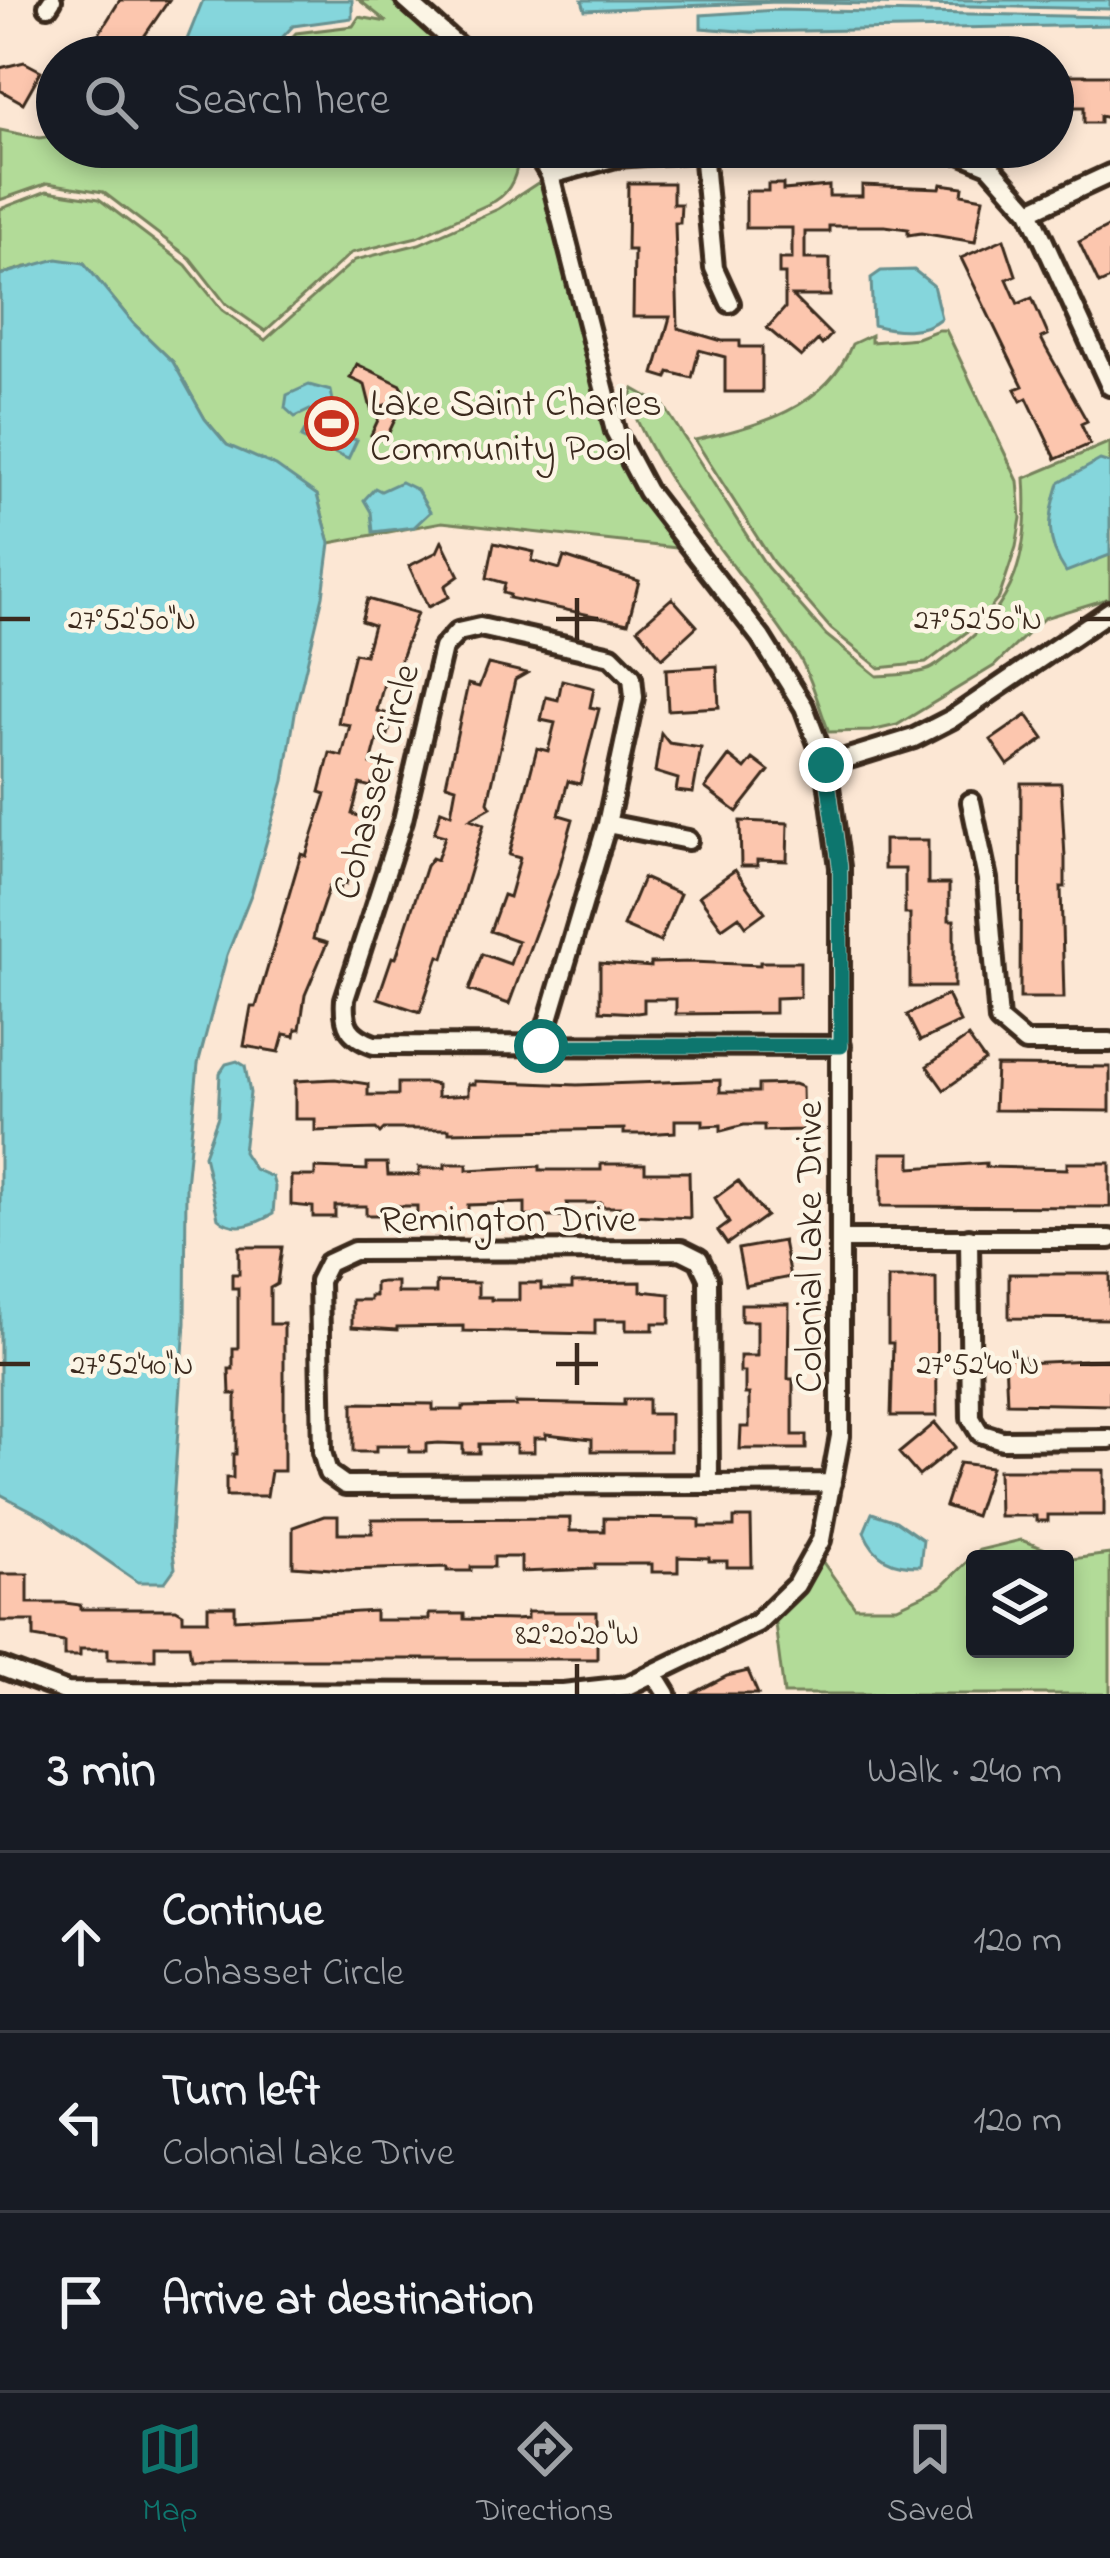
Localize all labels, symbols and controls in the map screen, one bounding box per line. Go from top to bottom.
search box [36,36,1074,168]
icon: search [78,69,144,135]
text: Search here [174,69,390,135]
place label: Lake Saint Charles Community Pool [370,377,662,479]
sports icon: Lake Saint Charles Community Pool [303,395,359,451]
text: 27°52'50"N [68,600,196,644]
text: 27°52'50"N [914,600,1042,644]
street label: Cohasset Circle [320,657,437,906]
route end [799,738,853,792]
route start [514,1019,568,1073]
street label: Colonial Lake Drive [783,1100,840,1393]
street label: Remington Drive [380,1193,637,1250]
text: 27°52'40"N [70,1345,194,1389]
text: 27°52'40"N [916,1345,1040,1389]
map controls [966,1550,1074,1658]
button: layers [966,1550,1074,1658]
text: 82°20'20"W [515,1615,639,1659]
text: 3 min [48,1735,156,1810]
text: Walk · 240 m [867,1744,1062,1801]
text: Continue [162,1880,323,1946]
icon: ahead [48,1909,114,1975]
text: 120 m [973,1913,1062,1970]
text: Cohasset Circle [162,1946,404,2003]
text: Turn left [162,2060,320,2126]
icon: left [48,2089,114,2155]
text: 120 m [973,2093,1062,2150]
text: Colonial Lake Drive [162,2126,454,2183]
icon: arrive [48,2269,114,2335]
text: Arrive at destination [162,2269,533,2335]
tab: Map [137,2416,203,2536]
tab: Directions [476,2416,614,2536]
tab: Saved [887,2416,973,2536]

